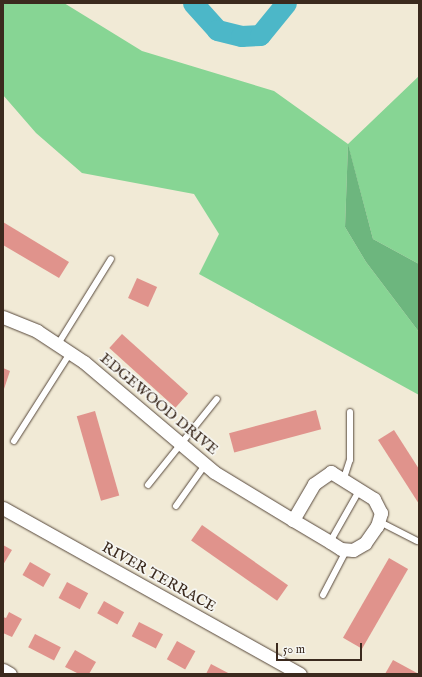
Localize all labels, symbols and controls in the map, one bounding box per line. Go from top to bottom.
street label: EDGEWOOD DRIVE [96,349,222,459]
street label: RIVER TERRACE [99,538,219,616]
scale bar [278,635,364,661]
text: 50 m [283,642,305,657]

